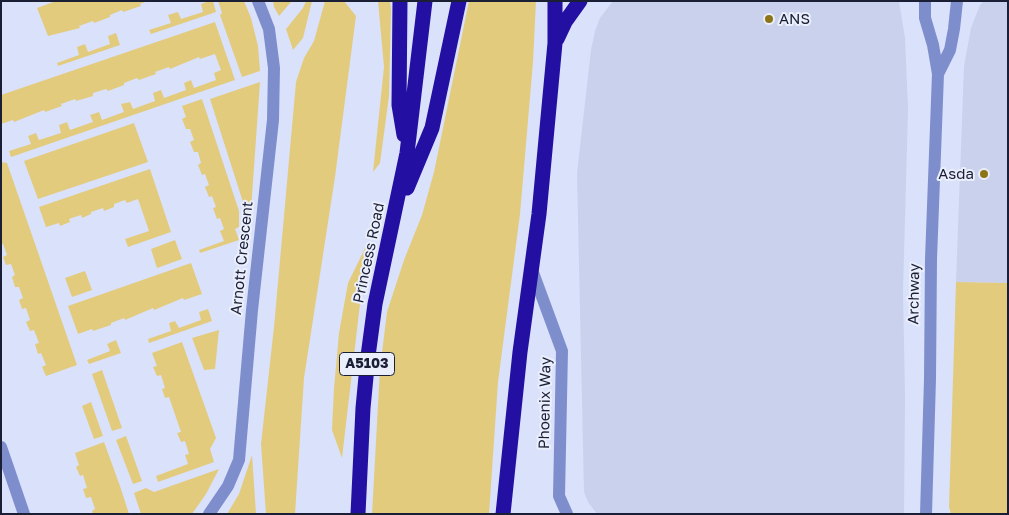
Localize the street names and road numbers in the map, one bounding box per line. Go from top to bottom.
street label: Arnott Crescent [227,200,257,316]
street label: Princess Road [350,201,388,305]
street label: Archway [904,263,924,325]
road number: A5103 [340,352,394,376]
street label: Phoenix Way [535,357,555,449]

